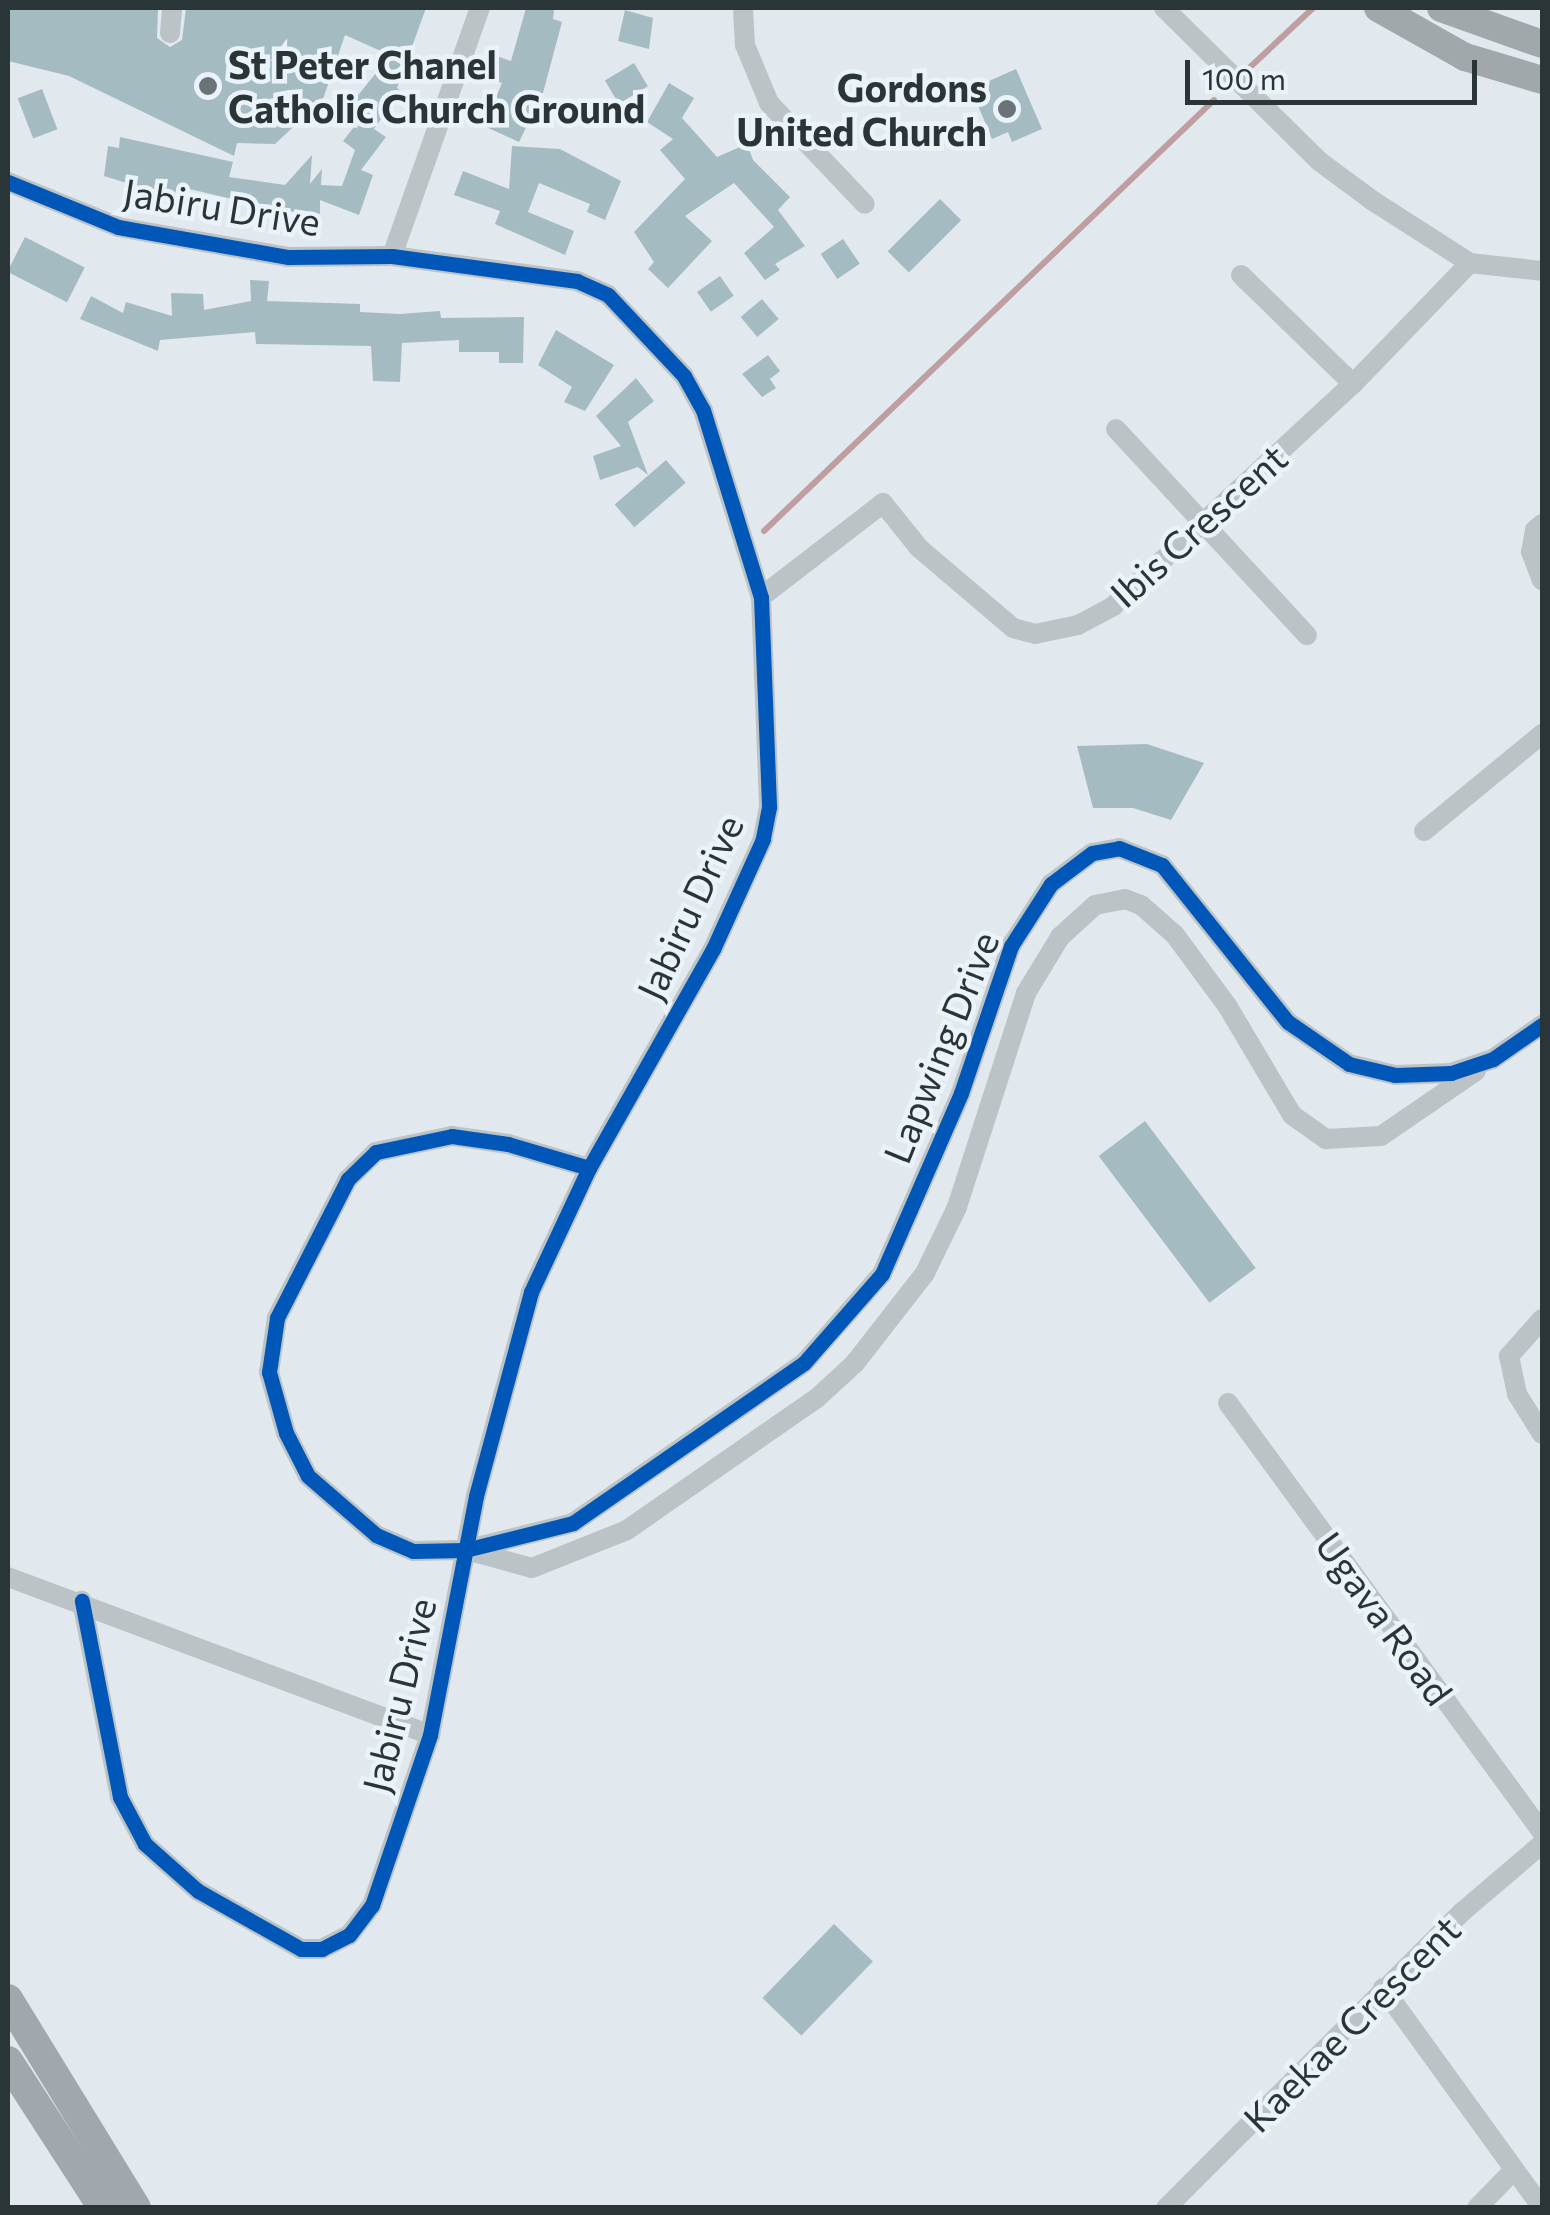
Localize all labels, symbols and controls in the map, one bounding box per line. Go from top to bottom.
scale bar [1190,40,1482,102]
place label: St Peter Chanel Catholic Church Ground [228,41,645,130]
text: 100 m [1202,59,1286,96]
place label: Gordons United Church [736,64,987,153]
marker: St Peter Chanel Catholic Church Ground [197,75,219,97]
marker: Gordons United Church [996,98,1018,120]
street label: Jabiru Drive [120,168,324,244]
street label: Ibis Crescent [1100,434,1296,616]
street label: Jabiru Drive [626,807,752,1007]
street label: Lapwing Drive [873,925,1007,1169]
street label: Ugava Road [1307,1523,1463,1713]
street label: Jabiru Drive [352,1593,444,1797]
street label: Kaekae Crescent [1233,1905,1469,2141]

